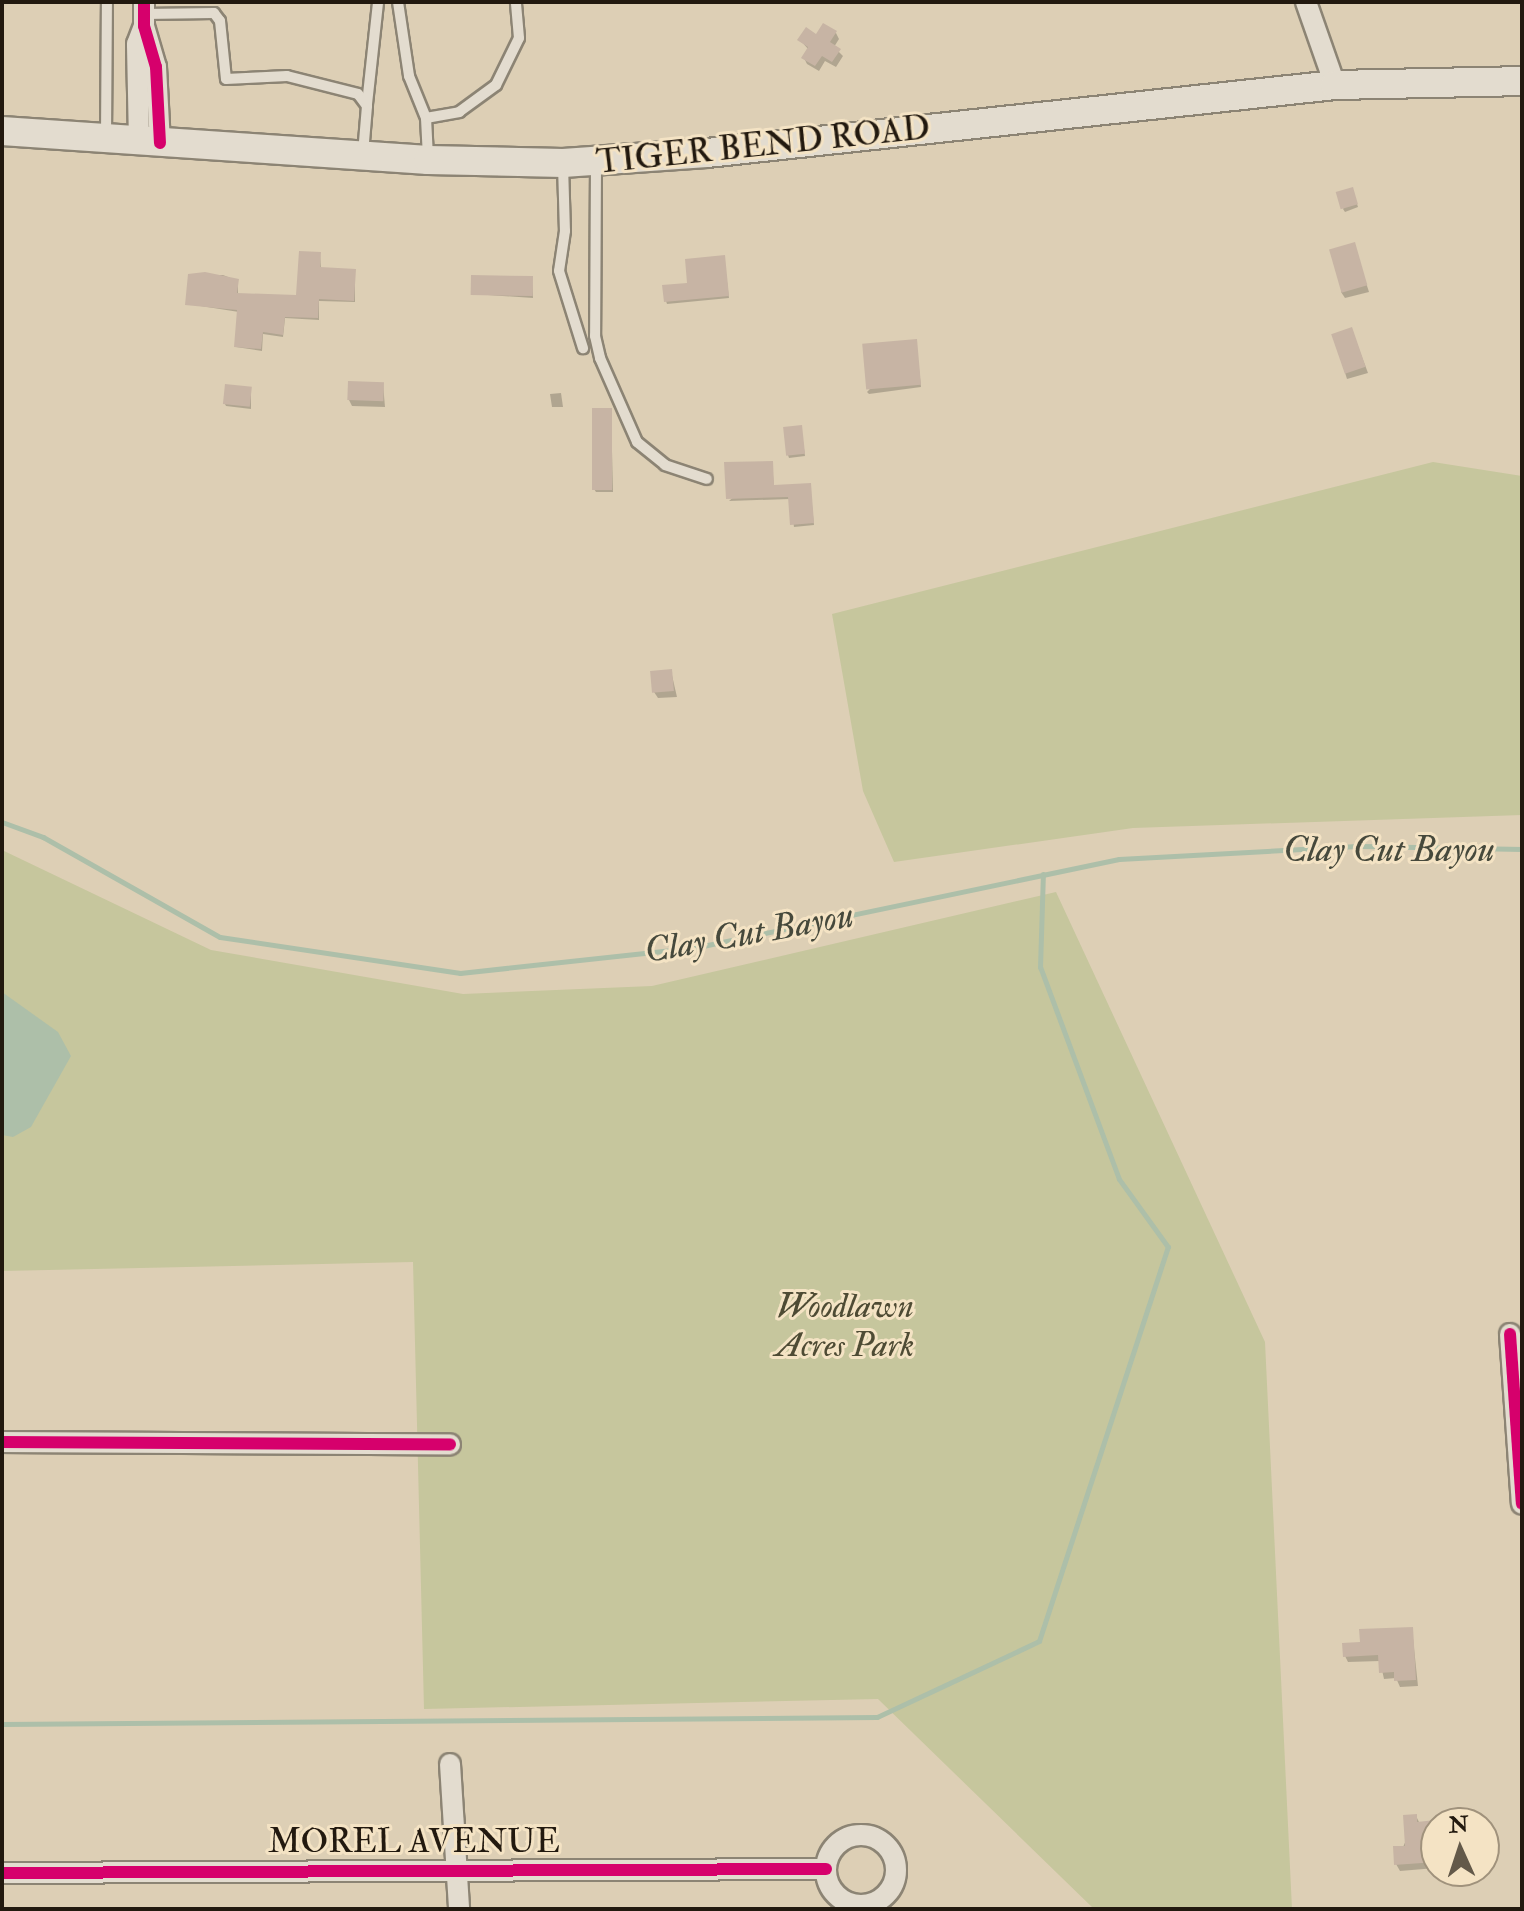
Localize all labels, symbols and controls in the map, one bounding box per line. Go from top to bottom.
street label: TIGER BEND ROAD [594,107,932,183]
water label: Clay Cut Bayou [1283,828,1495,872]
water label: Clay Cut Bayou [641,893,857,973]
park label: Woodlawn Acres Park [776,1286,914,1366]
north arrow [1420,1807,1500,1887]
text: N [1448,1811,1469,1840]
street label: MOREL AVENUE [268,1822,560,1862]

